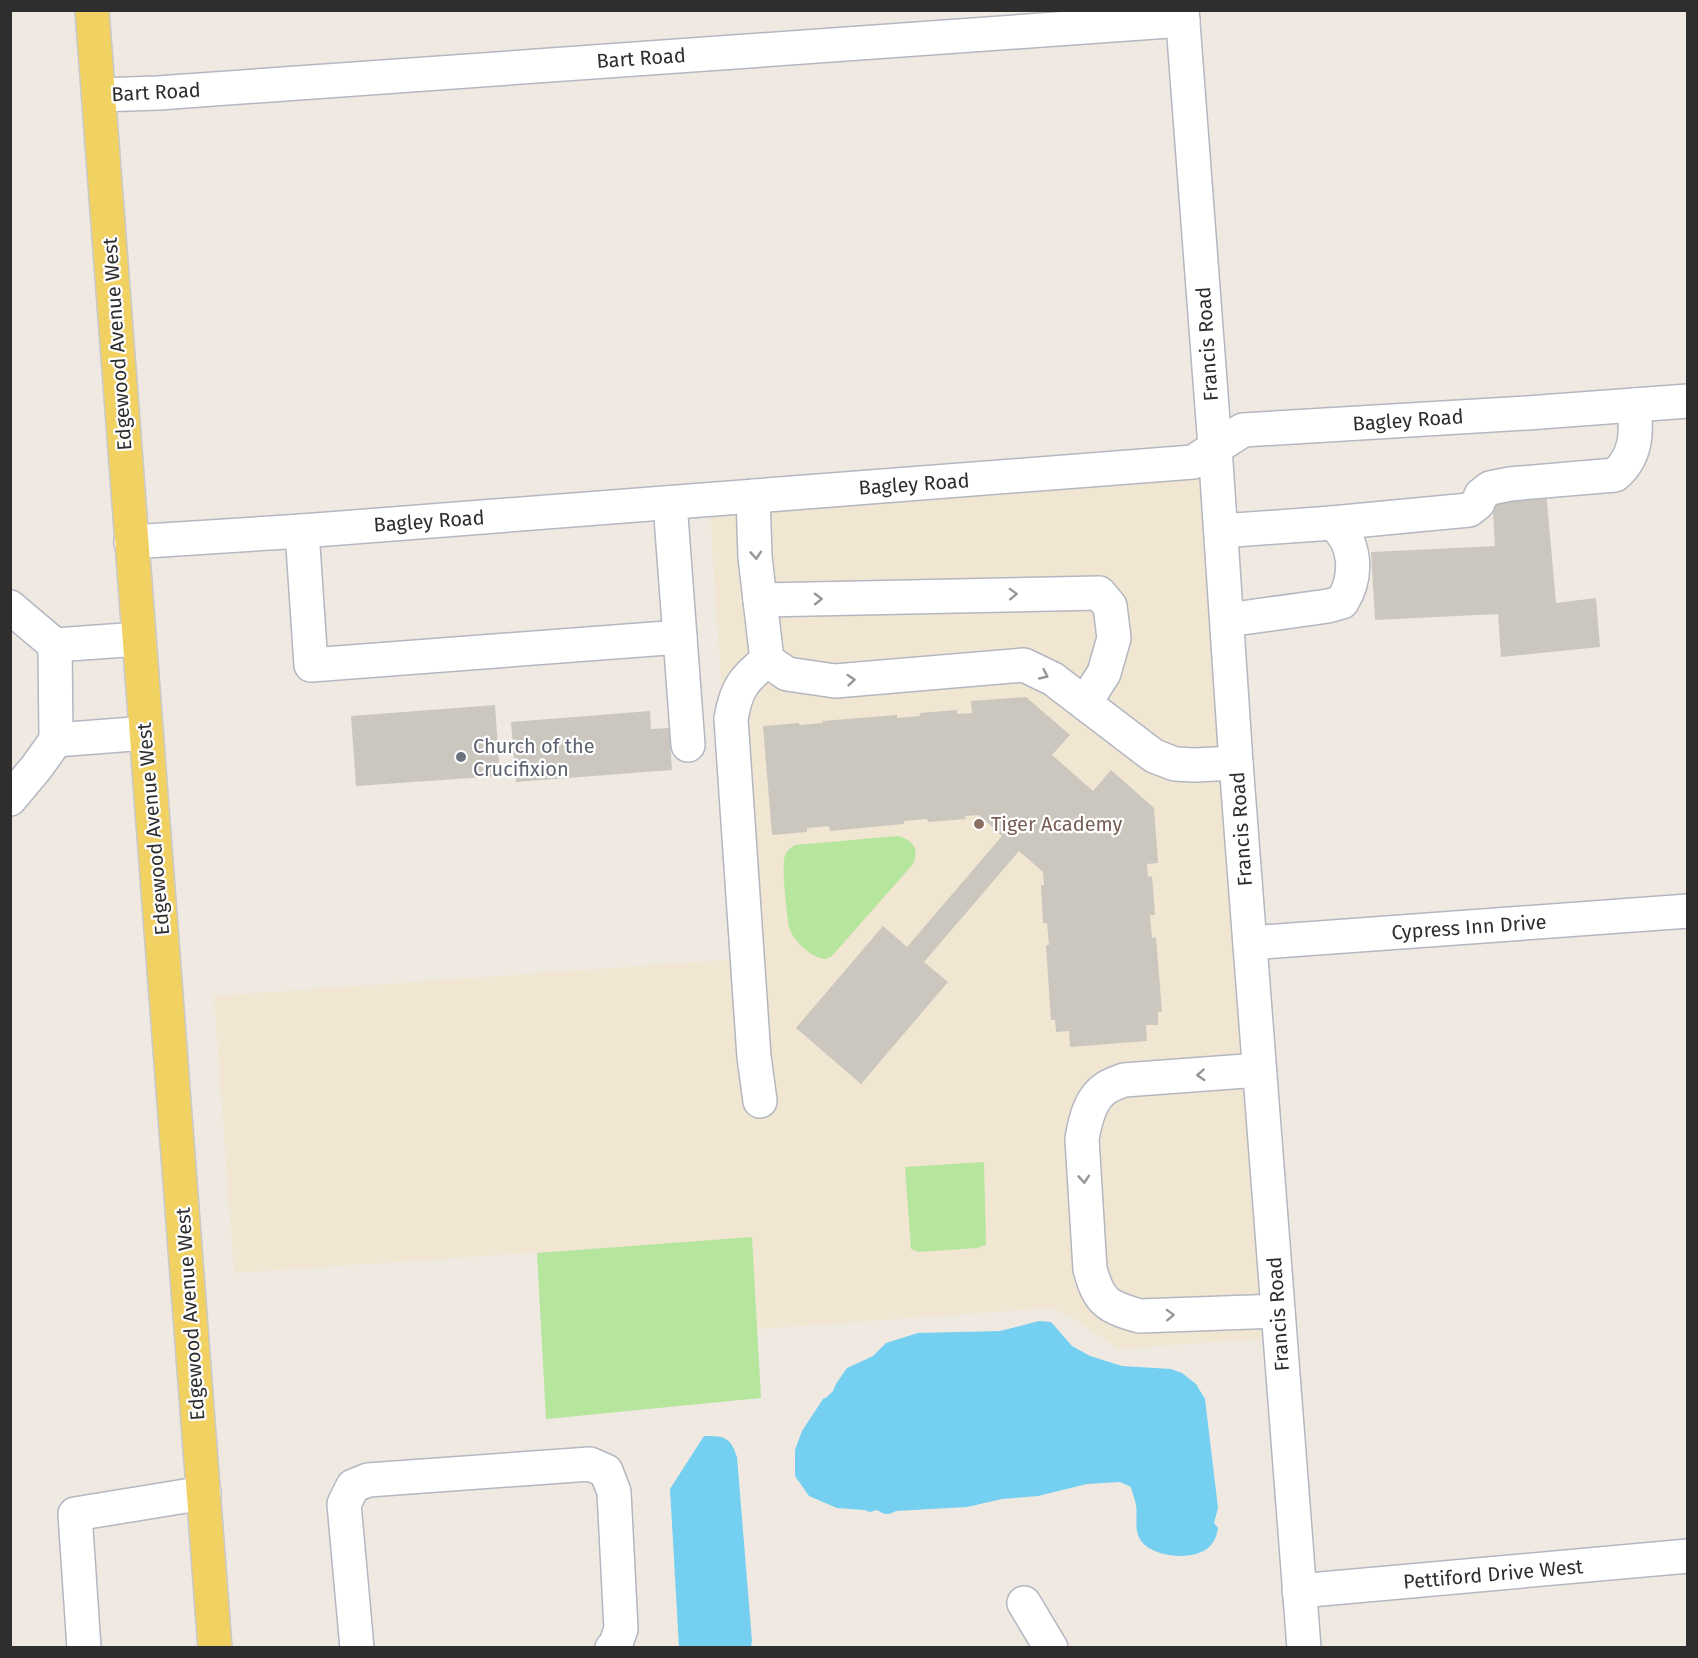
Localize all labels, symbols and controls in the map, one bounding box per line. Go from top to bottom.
street label: Bart Road [596,43,686,73]
street label: Bart Road [111,78,201,106]
street label: Edgewood Avenue West [98,236,136,451]
street label: Francis Road [1191,286,1223,402]
street label: Bagley Road [1352,404,1464,436]
street label: Bagley Road [858,468,970,500]
street label: Bagley Road [373,505,485,537]
one-way arrow [749,550,762,559]
one-way arrow [1009,588,1018,601]
one-way arrow [814,593,823,605]
one-way arrow [1037,667,1048,679]
one-way arrow [847,674,856,687]
street label: Edgewood Avenue West [132,721,174,936]
place label: Church of the Crucifixion [473,734,595,781]
marker: Church of the Crucifixion [454,750,468,764]
street label: Francis Road [1225,771,1257,887]
place label: Tiger Academy [991,812,1123,836]
marker: Tiger Academy [972,817,986,831]
street label: Cypress Inn Drive [1391,910,1547,944]
one-way arrow [1197,1068,1206,1081]
one-way arrow [1077,1174,1090,1183]
street label: Edgewood Avenue West [171,1206,209,1421]
street label: Francis Road [1262,1256,1294,1372]
one-way arrow [1165,1308,1174,1321]
street label: Pettiford Drive West [1402,1554,1585,1594]

